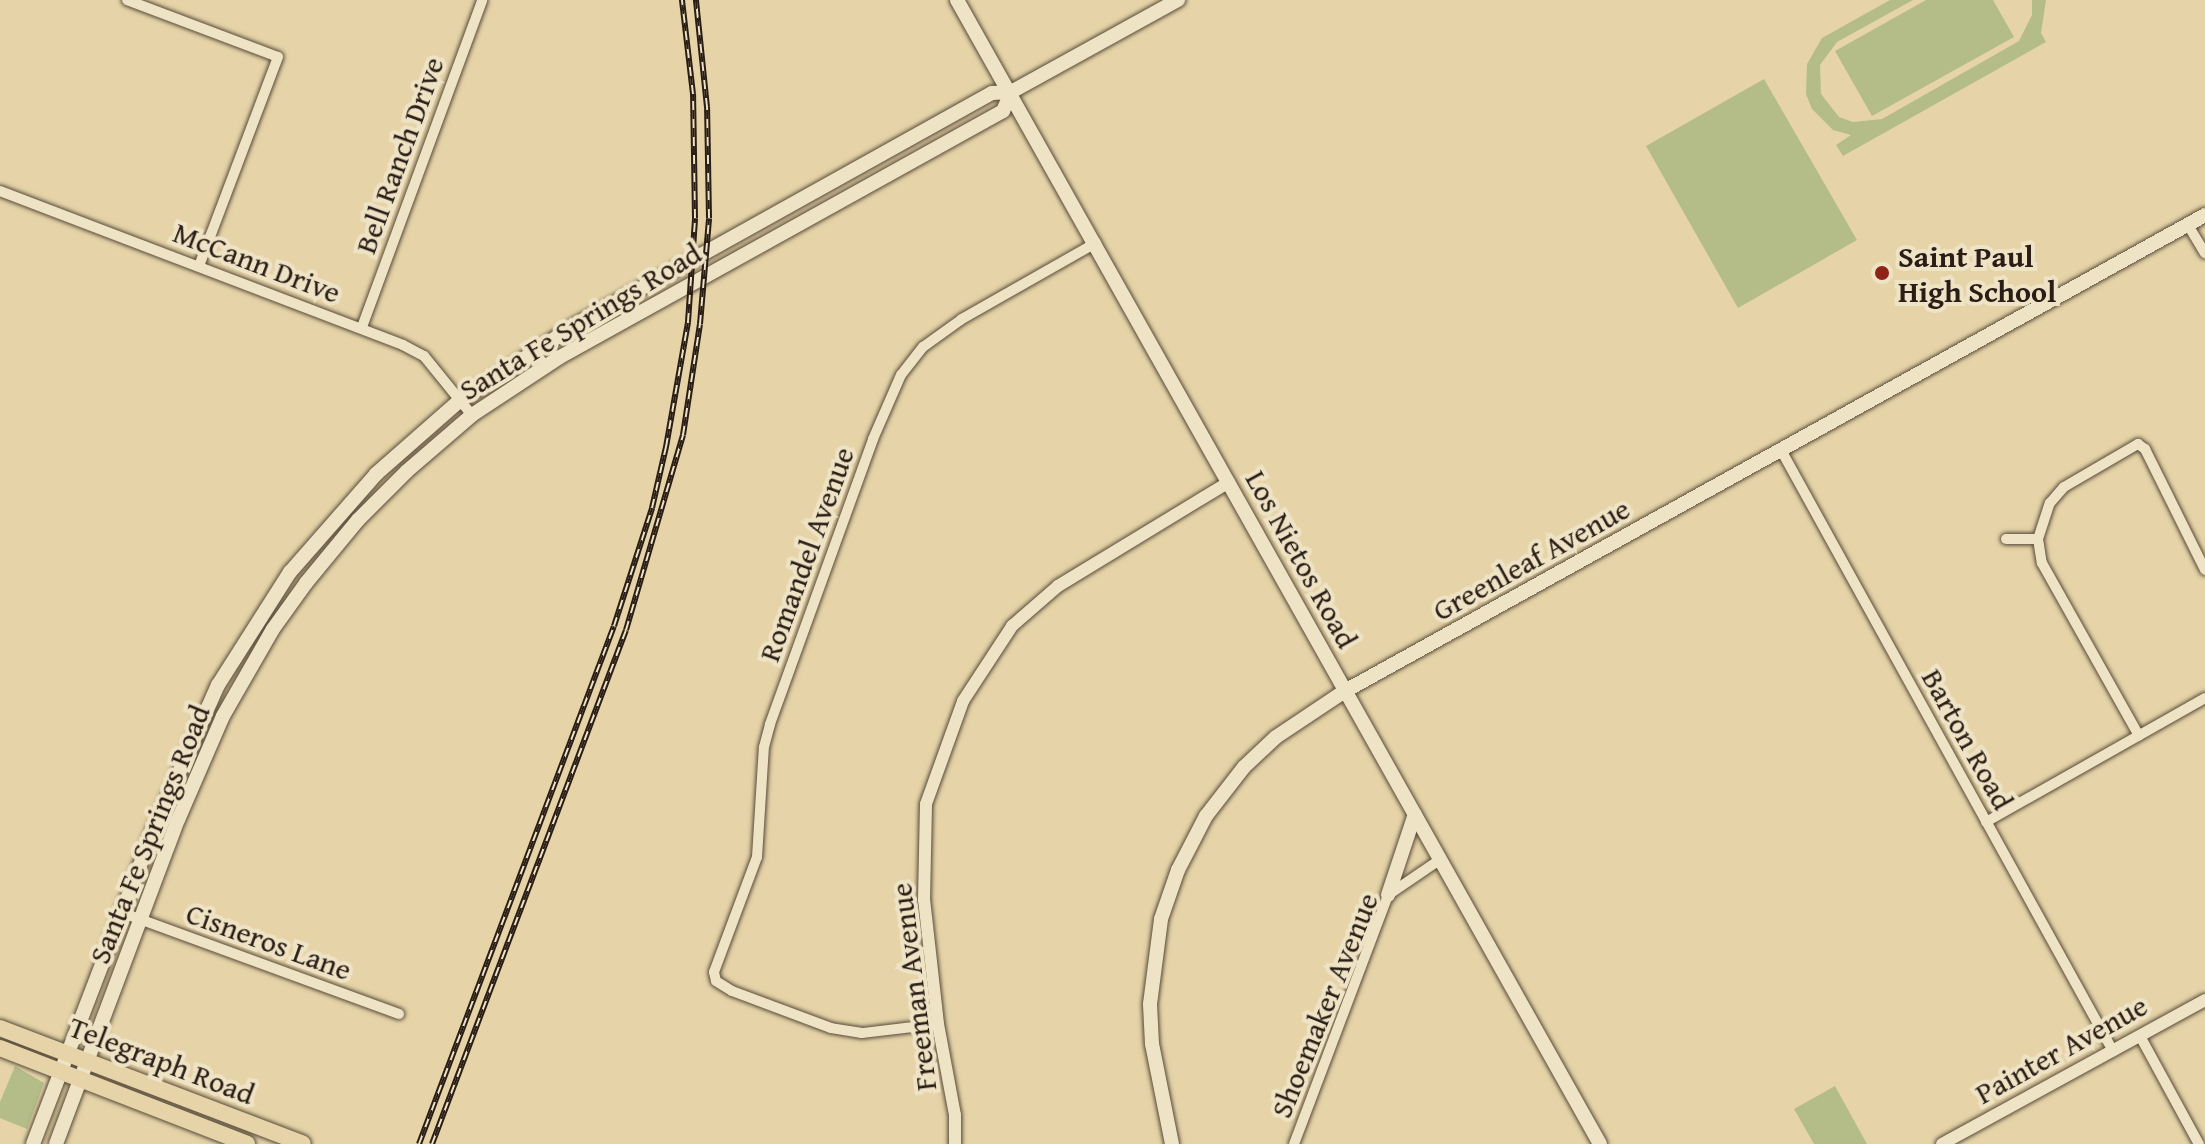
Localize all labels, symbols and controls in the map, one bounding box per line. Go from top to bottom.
street label: Bell Ranch Drive [347,52,451,258]
street label: McCann Drive [168,214,346,310]
street label: Santa Fe Springs Road [452,235,708,407]
place label: Saint Paul High School [1898,238,2056,308]
marker: Saint Paul High School [1873,264,1891,282]
street label: Romandel Avenue [751,442,861,666]
street label: Los Nietos Road [1238,464,1366,654]
street label: Greenleaf Avenue [1426,490,1636,628]
street label: Barton Road [1915,662,2021,816]
street label: Santa Fe Springs Road [81,699,217,969]
street label: Freeman Avenue [882,881,944,1093]
street label: Shoemaker Avenue [1262,887,1386,1123]
street label: Cisneros Lane [182,894,356,988]
street label: Painter Avenue [1969,987,2153,1111]
street label: Telegraph Road [64,1008,260,1112]

